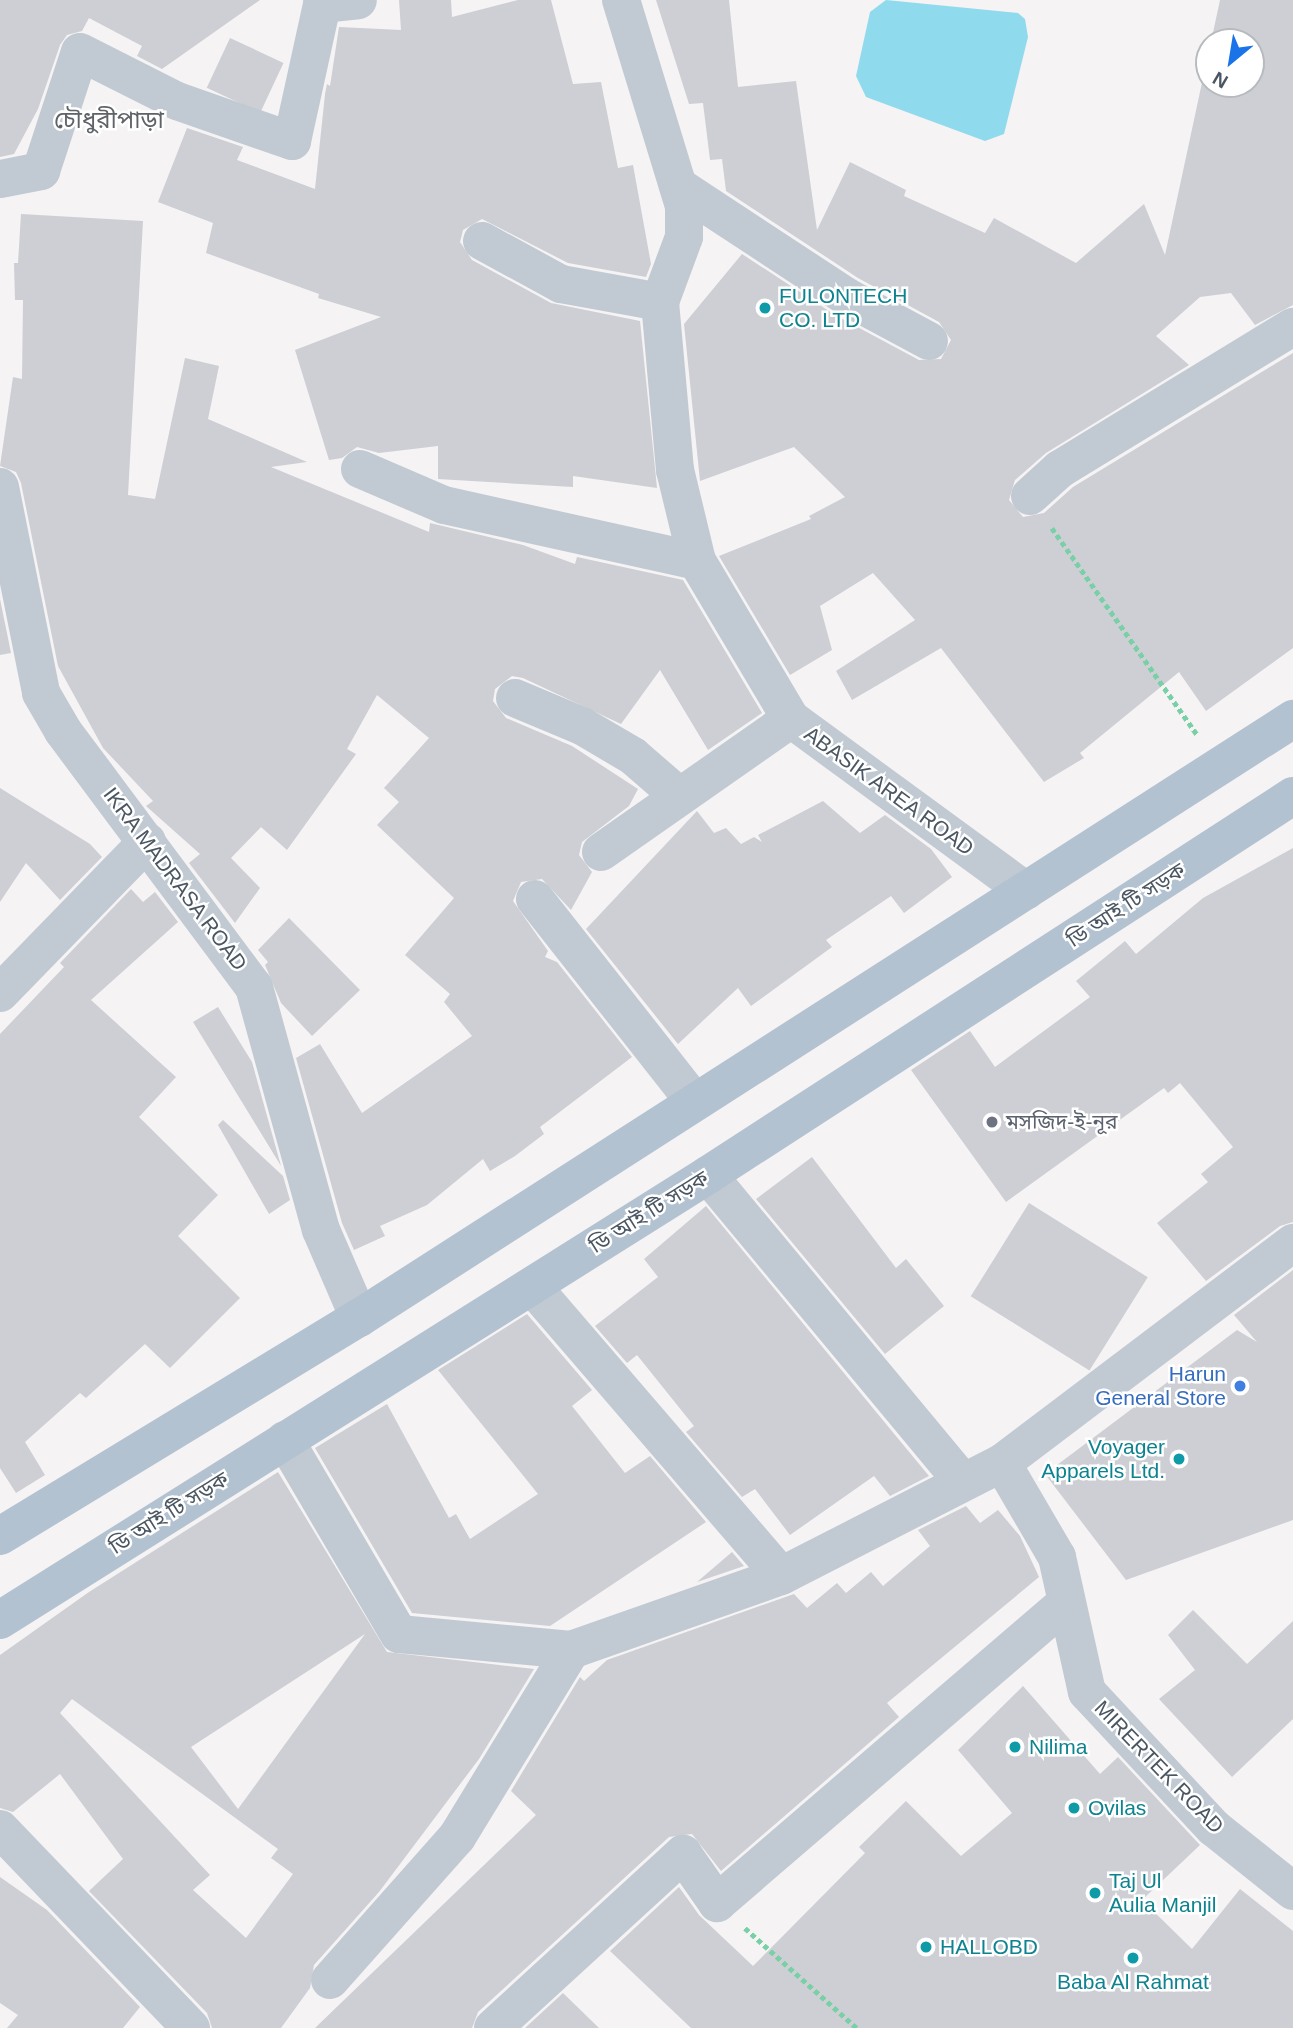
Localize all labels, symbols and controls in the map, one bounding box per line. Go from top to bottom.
north arrow [1195,28,1265,98]
text: N [1209,67,1231,92]
district label: চৌধুরীপাড়া [54,106,164,134]
place label: FULONTECH CO. LTD [779,283,907,333]
marker: FULONTECH CO. LTD [757,300,773,316]
street label: ABASIK AREA ROAD [799,720,979,862]
street label: IKRA MADRASA ROAD [97,781,253,977]
street label: ডি আই টি সড়ক [1062,857,1190,953]
place label: মসজিদ-ই-নূর [1006,1109,1118,1135]
marker: মসজিদ-ই-নূর [984,1114,1000,1130]
street label: ডি আই টি সড়ক [585,1165,713,1259]
place label: Harun General Store [1095,1361,1226,1411]
marker: Harun General Store [1232,1378,1248,1394]
place label: Voyager Apparels Ltd. [1041,1434,1165,1484]
marker: Voyager Apparels Ltd. [1171,1451,1187,1467]
street label: ডি আই টি সড়ক [105,1466,233,1560]
street label: MIRERTEK ROAD [1089,1695,1229,1839]
place label: Nilima [1029,1734,1087,1760]
marker: Nilima [1007,1739,1023,1755]
place label: Ovilas [1088,1795,1146,1821]
marker: Ovilas [1066,1800,1082,1816]
place label: Taj Ul Aulia Manjil [1109,1868,1216,1918]
marker: Taj Ul Aulia Manjil [1087,1885,1103,1901]
place label: HALLOBD [940,1934,1038,1960]
marker: HALLOBD [918,1939,934,1955]
marker: Baba Al Rahmat [1125,1950,1141,1966]
place label: Baba Al Rahmat [1057,1969,1209,1995]

